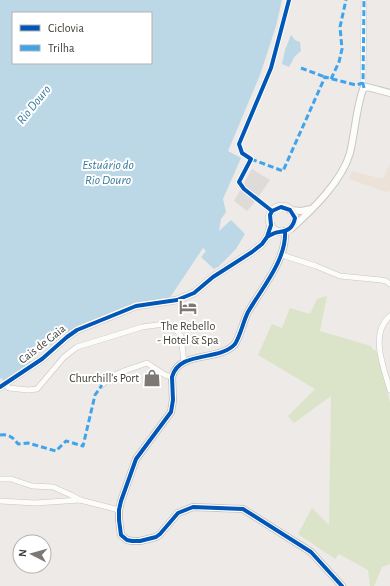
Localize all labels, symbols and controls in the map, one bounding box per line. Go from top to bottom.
legend [12,12,152,64]
text: Ciclovia [48,22,84,34]
text: Trilha [48,42,75,54]
water label: Rio Douro [15,83,54,127]
water label: Estuário do Rio Douro [82,159,134,187]
hotel icon: The Rebello - Hotel & Spa [178,297,198,317]
place label: The Rebello - Hotel & Spa [157,320,219,346]
street label: Cais de Gaia [16,322,68,366]
shop icon: Churchill's Port [142,368,162,388]
place label: Churchill's Port [69,372,139,384]
north arrow [12,534,52,574]
text: N [17,549,28,557]

